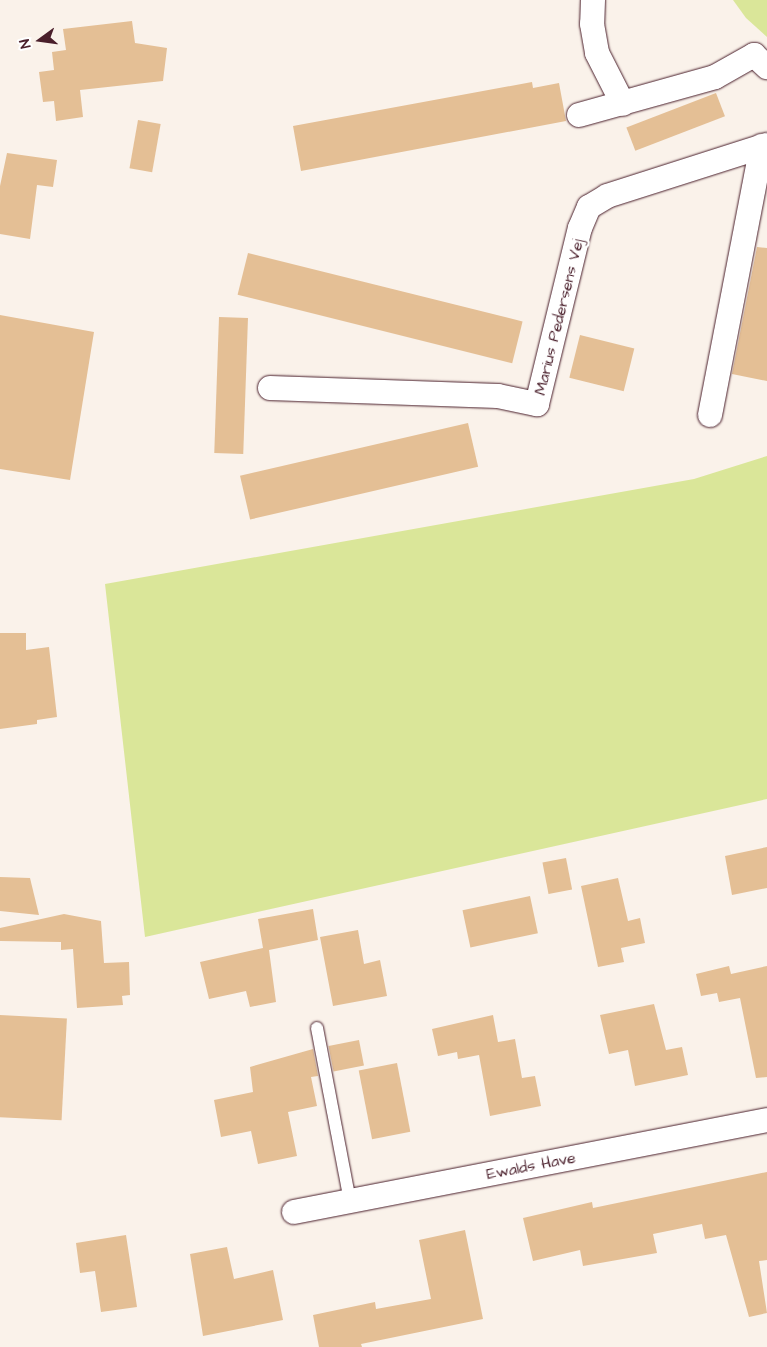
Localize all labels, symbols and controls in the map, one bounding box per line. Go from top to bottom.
north arrow [15,15,65,65]
text: N [15,37,36,50]
street label: Marius Pedersens Vej [530,237,588,397]
street label: Ewalds Have [485,1148,577,1184]

